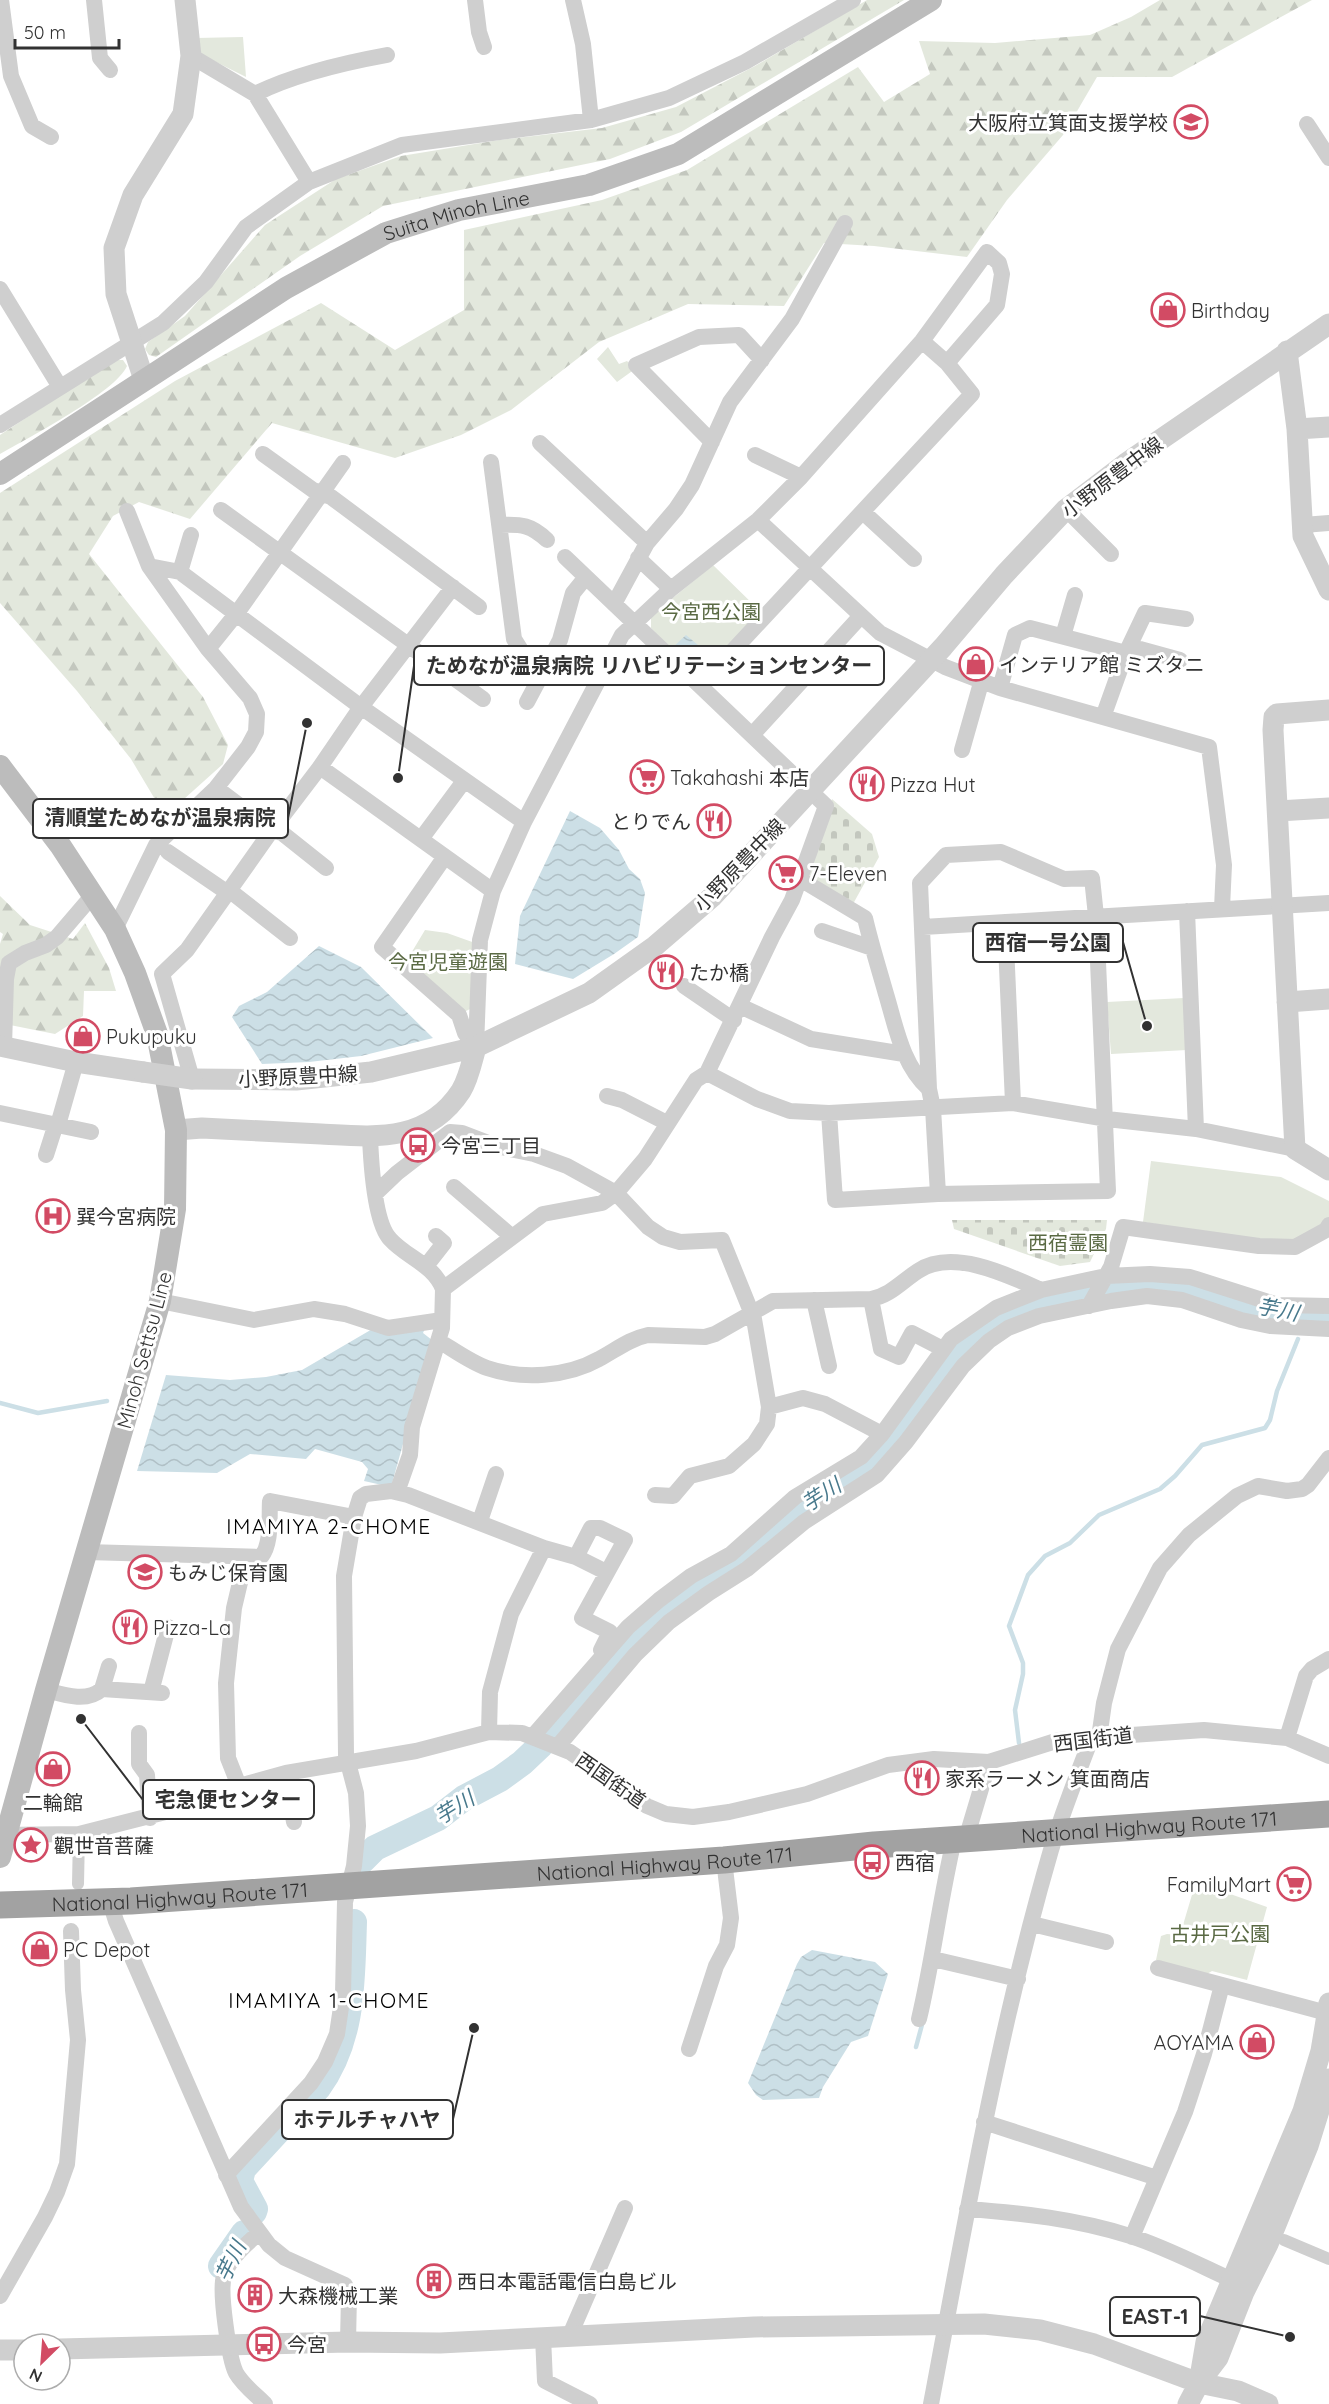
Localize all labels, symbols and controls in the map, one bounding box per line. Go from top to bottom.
scale bar [15,12,118,50]
text: 50 m [24,21,66,44]
school or university icon: 大阪府立箕面支援学校 [1173,104,1209,140]
place label: 大阪府立箕面支援学校 [968,110,1168,135]
street label: Suita Minoh Line [380,184,531,246]
shop icon: Birthday [1150,292,1186,328]
place label: Birthday [1191,298,1270,323]
street label: 小野原豊中線 [1057,431,1167,523]
park label: 今宮西公園 [661,599,761,624]
callout: ためなが温泉病院 リハビリテーションセンター [414,646,884,685]
shop icon: インテリア館 ミズタニ [958,646,994,682]
text: ためなが温泉病院 リハビリテーションセンター [426,652,872,678]
place label: インテリア館 ミズタニ [999,652,1204,677]
supermarket icon: Takahashi 本店 [629,759,665,795]
place label: Takahashi 本店 [670,765,809,790]
restaurant icon: Pizza Hut [849,766,885,802]
place label: Pizza Hut [890,772,976,797]
callout: 清順堂ためなが温泉病院 [33,799,288,838]
restaurant icon: とりでん [696,803,732,839]
text: 清順堂ためなが温泉病院 [45,804,276,830]
place label: とりでん [611,809,691,834]
street label: 小野原豊中線 [688,813,790,917]
supermarket icon: 7-Eleven [768,855,804,891]
place label: 7-Eleven [809,861,887,886]
callout: 西宿一号公園 [973,923,1123,962]
text: 西宿一号公園 [985,929,1111,955]
park label: 今宮児童遊園 [388,949,508,974]
restaurant icon: たか橋 [648,954,684,990]
place label: たか橋 [689,960,749,985]
shop icon: Pukupuku [65,1018,101,1054]
place label: Pukupuku [106,1024,197,1049]
street label: 小野原豊中線 [237,1060,359,1092]
bus stop icon: 今宮三丁目 [400,1127,436,1163]
place label: 今宮三丁目 [441,1133,541,1158]
hospital icon: 巽今宮病院 [35,1198,71,1234]
place label: 巽今宮病院 [76,1204,176,1229]
park label: 西宿霊園 [1028,1230,1108,1255]
street label: Minoh Settsu Line [111,1269,177,1431]
water label: 芋川 [1255,1292,1303,1326]
water label: 芋川 [796,1471,847,1516]
district label: IMAMIYA 2-CHOME [226,1513,432,1539]
school or university icon: もみじ保育園 [127,1554,163,1590]
place label: もみじ保育園 [168,1560,288,1585]
restaurant icon: Pizza-La [112,1609,148,1645]
place label: Pizza-La [153,1615,231,1640]
street label: 西国街道 [1052,1722,1134,1756]
street label: 西国街道 [571,1747,651,1813]
shop icon: 二輪館 [35,1751,71,1787]
restaurant icon: 家系ラーメン 箕面商店 [904,1760,940,1796]
place label: 家系ラーメン 箕面商店 [945,1766,1150,1791]
callout: 宅急便センター [143,1780,314,1819]
water label: 芋川 [429,1784,480,1829]
text: 宅急便センター [155,1786,302,1812]
place label: 二輪館 [23,1790,83,1815]
street label: National Highway Route 171 [1020,1805,1278,1847]
place icon: 觀世音菩薩 [13,1827,49,1863]
place label: 觀世音菩薩 [54,1833,154,1858]
street label: National Highway Route 171 [536,1841,794,1885]
bus stop icon: 西宿 [854,1844,890,1880]
place label: 西宿 [895,1850,935,1875]
supermarket icon: FamilyMart [1276,1866,1312,1902]
place label: FamilyMart [1167,1872,1271,1897]
street label: National Highway Route 171 [51,1876,309,1916]
park label: 古井戸公園 [1170,1921,1270,1946]
shop icon: PC Depot [22,1931,58,1967]
place label: PC Depot [63,1937,150,1962]
district label: IMAMIYA 1-CHOME [228,1987,430,2013]
shop icon: AOYAMA [1239,2024,1275,2060]
place label: AOYAMA [1154,2030,1234,2055]
callout: ホテルチャハヤ [282,2100,453,2139]
text: ホテルチャハヤ [294,2106,440,2132]
water label: 芋川 [209,2235,252,2286]
building icon: 西日本電話電信白島ビル [416,2263,452,2299]
place label: 西日本電話電信白島ビル [457,2269,677,2294]
building icon: 大森機械工業 [237,2277,273,2313]
place label: 大森機械工業 [278,2283,398,2308]
callout: EAST-1 [1110,2297,1200,2336]
text: EAST-1 [1122,2303,1188,2329]
bus stop icon: 今宮 [246,2326,282,2362]
north arrow [12,2332,72,2392]
place label: 今宮 [287,2332,327,2357]
text: N [26,2364,45,2387]

